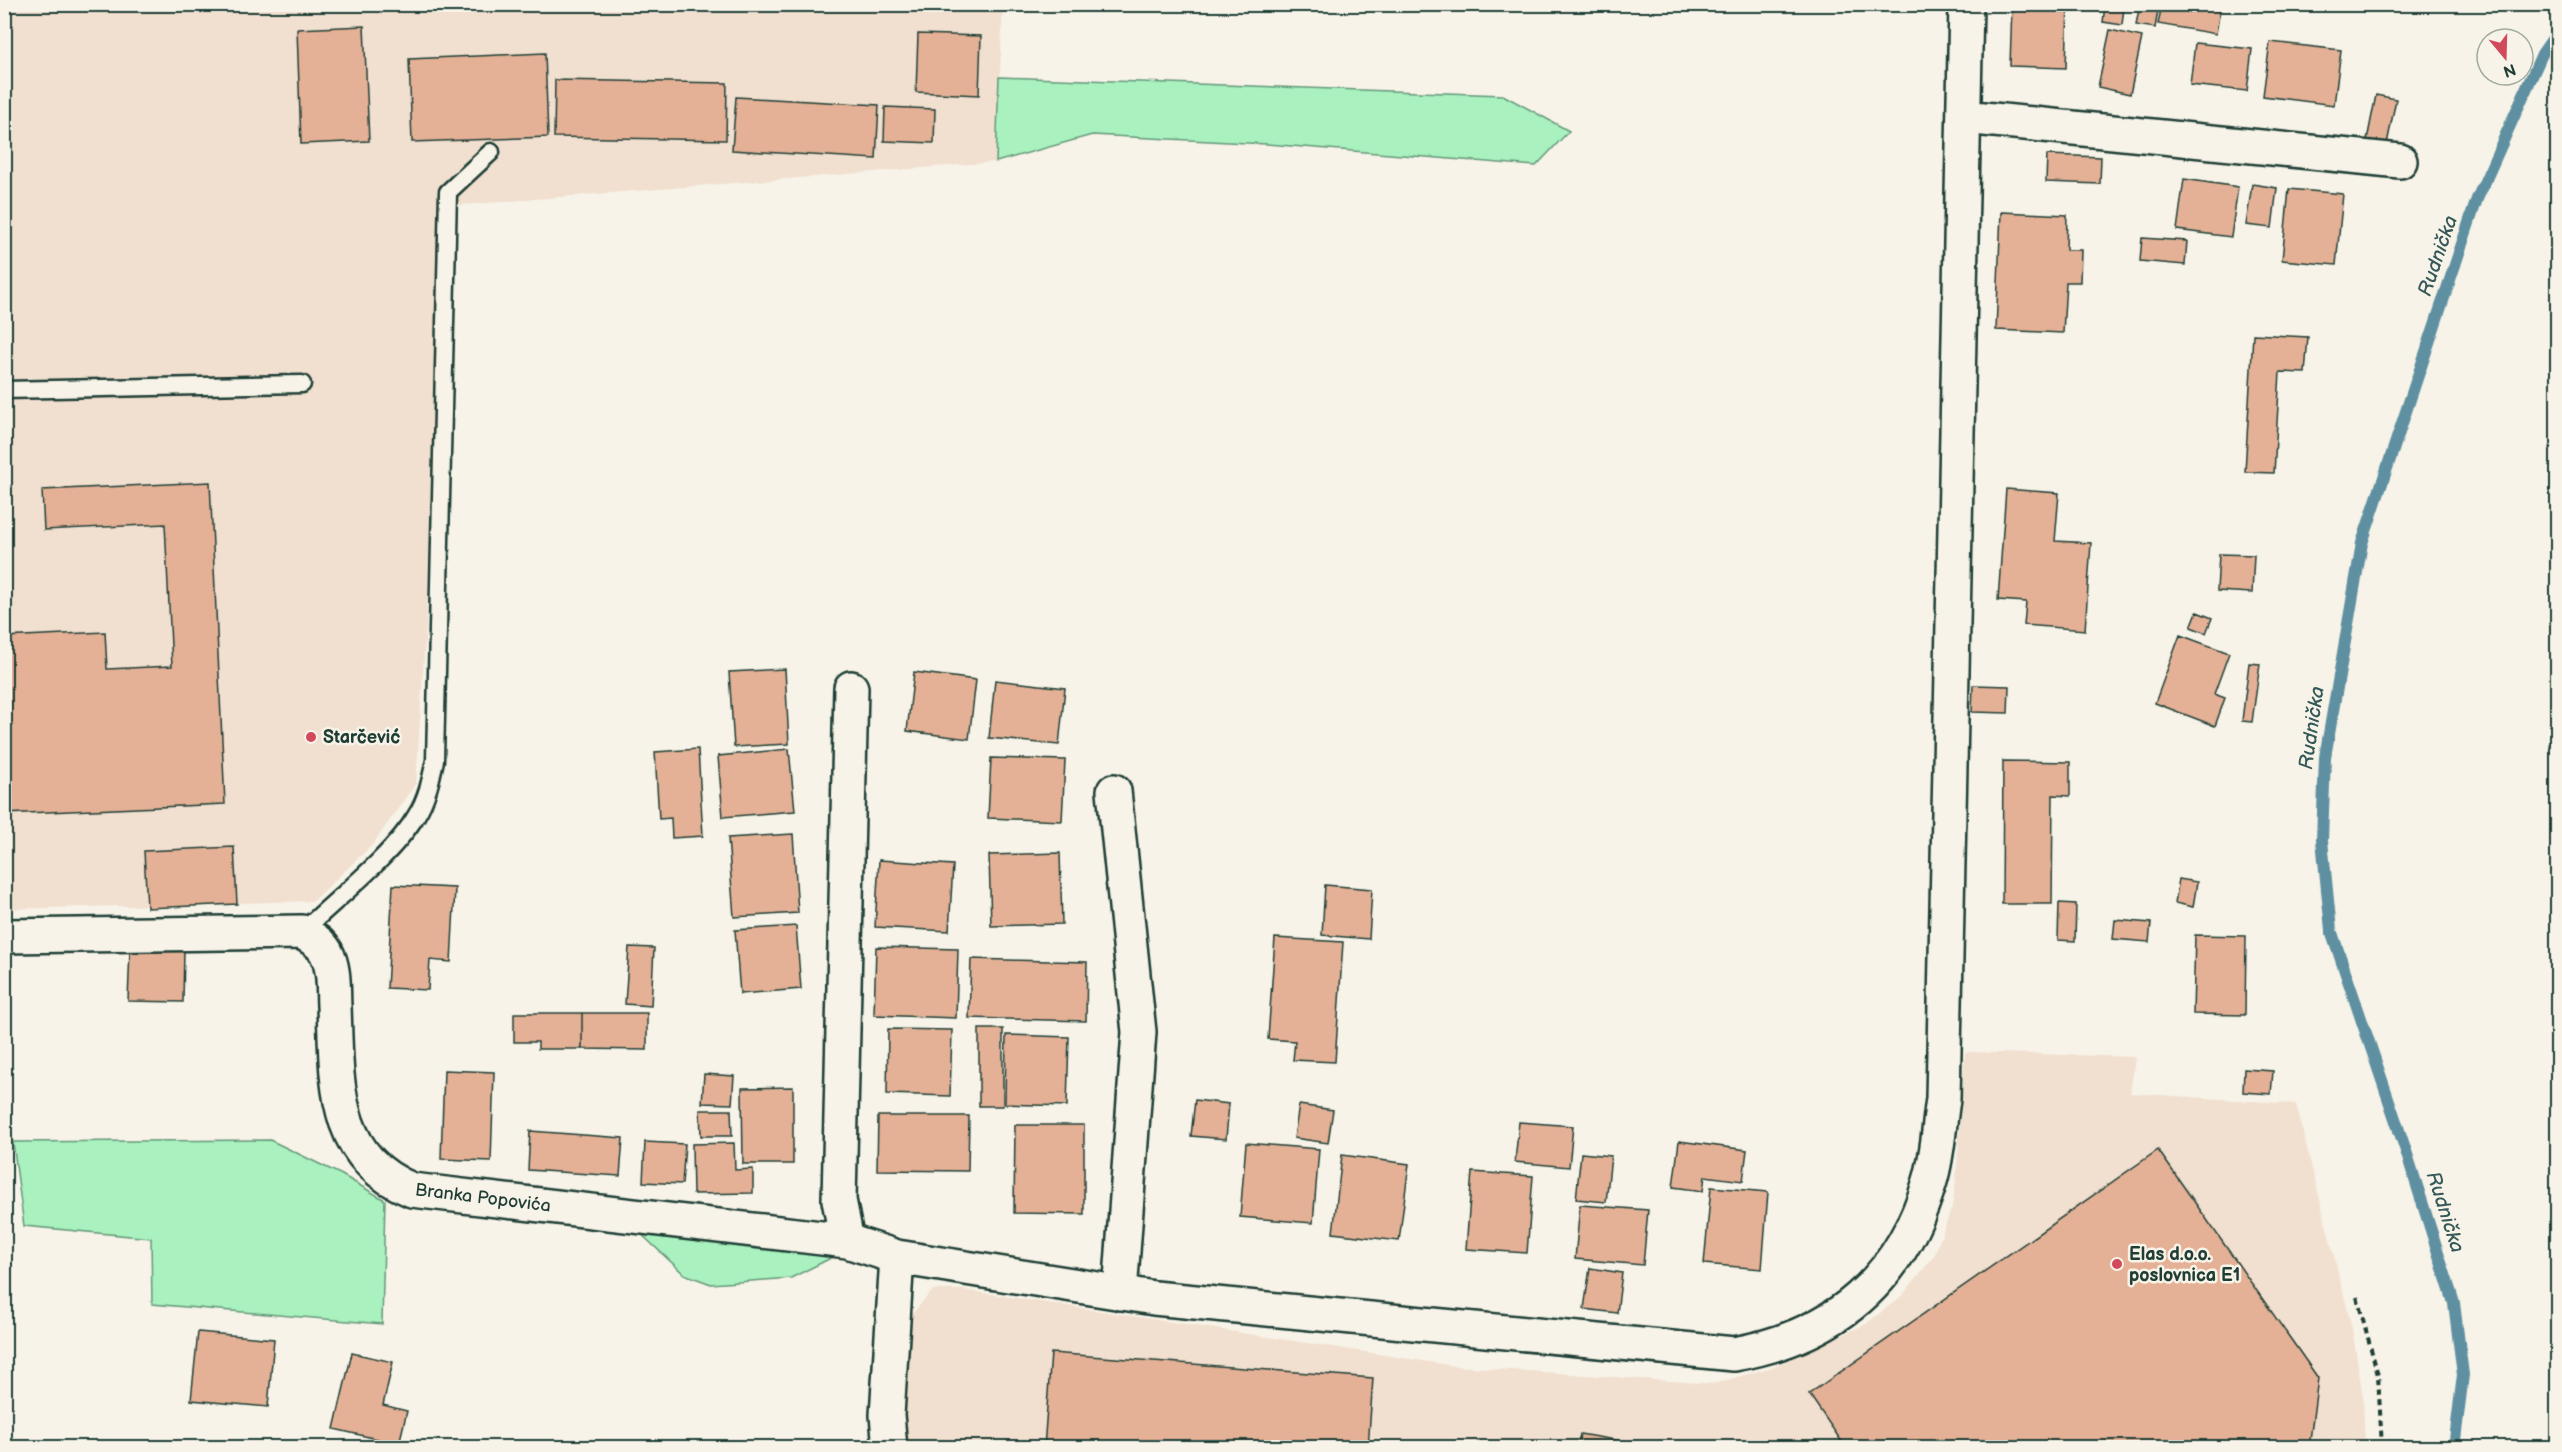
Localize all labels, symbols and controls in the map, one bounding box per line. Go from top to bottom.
north arrow [2475,27,2535,87]
text: N [2501,59,2518,81]
water label: Rudnička [2413,212,2463,300]
water label: Rudnička [2294,685,2330,771]
place label: Starčević [323,727,400,748]
marker: Starčević [304,730,318,744]
water label: Rudnička [2421,1168,2469,1256]
street label: Branka Popovića [414,1179,552,1217]
place label: Elas d.o.o. poslovnica E1 [2129,1244,2240,1286]
marker: Elas d.o.o. poslovnica E1 [2110,1257,2124,1271]

